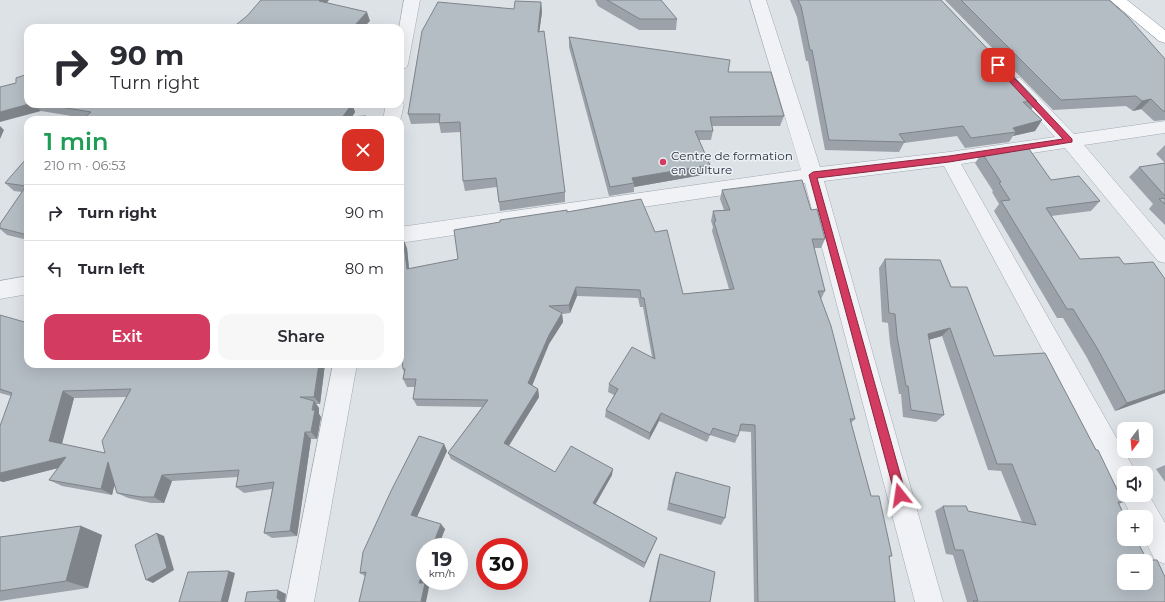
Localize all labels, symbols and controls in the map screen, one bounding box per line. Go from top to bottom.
text: 90 m [110,38,184,72]
icon: right [44,40,96,92]
pin [981,48,1015,82]
icon: arrive [987,54,1009,76]
text: Turn right [110,72,200,94]
text: 1 min [44,127,108,156]
button: close [342,129,384,171]
place label: Centre de formation en culture [671,148,793,177]
text: 210 m · 06:53 [44,157,126,173]
marker: Centre de formation en culture [658,157,668,167]
icon: right [44,202,66,224]
text: Turn right [78,203,157,222]
text: 90 m [345,203,384,222]
icon: left [44,258,66,280]
text: Turn left [78,259,145,278]
text: 80 m [345,259,384,278]
button: Exit [44,314,210,360]
button: Share [218,314,384,360]
north arrow [1117,422,1153,458]
map controls [1117,422,1153,590]
button: sound [1117,466,1153,502]
position arrow [879,474,921,516]
button: + [1117,510,1153,546]
speed limit sign: 30 [476,538,528,590]
text: 19 [432,547,452,571]
button: − [1117,554,1153,590]
text: km/h [429,567,455,580]

